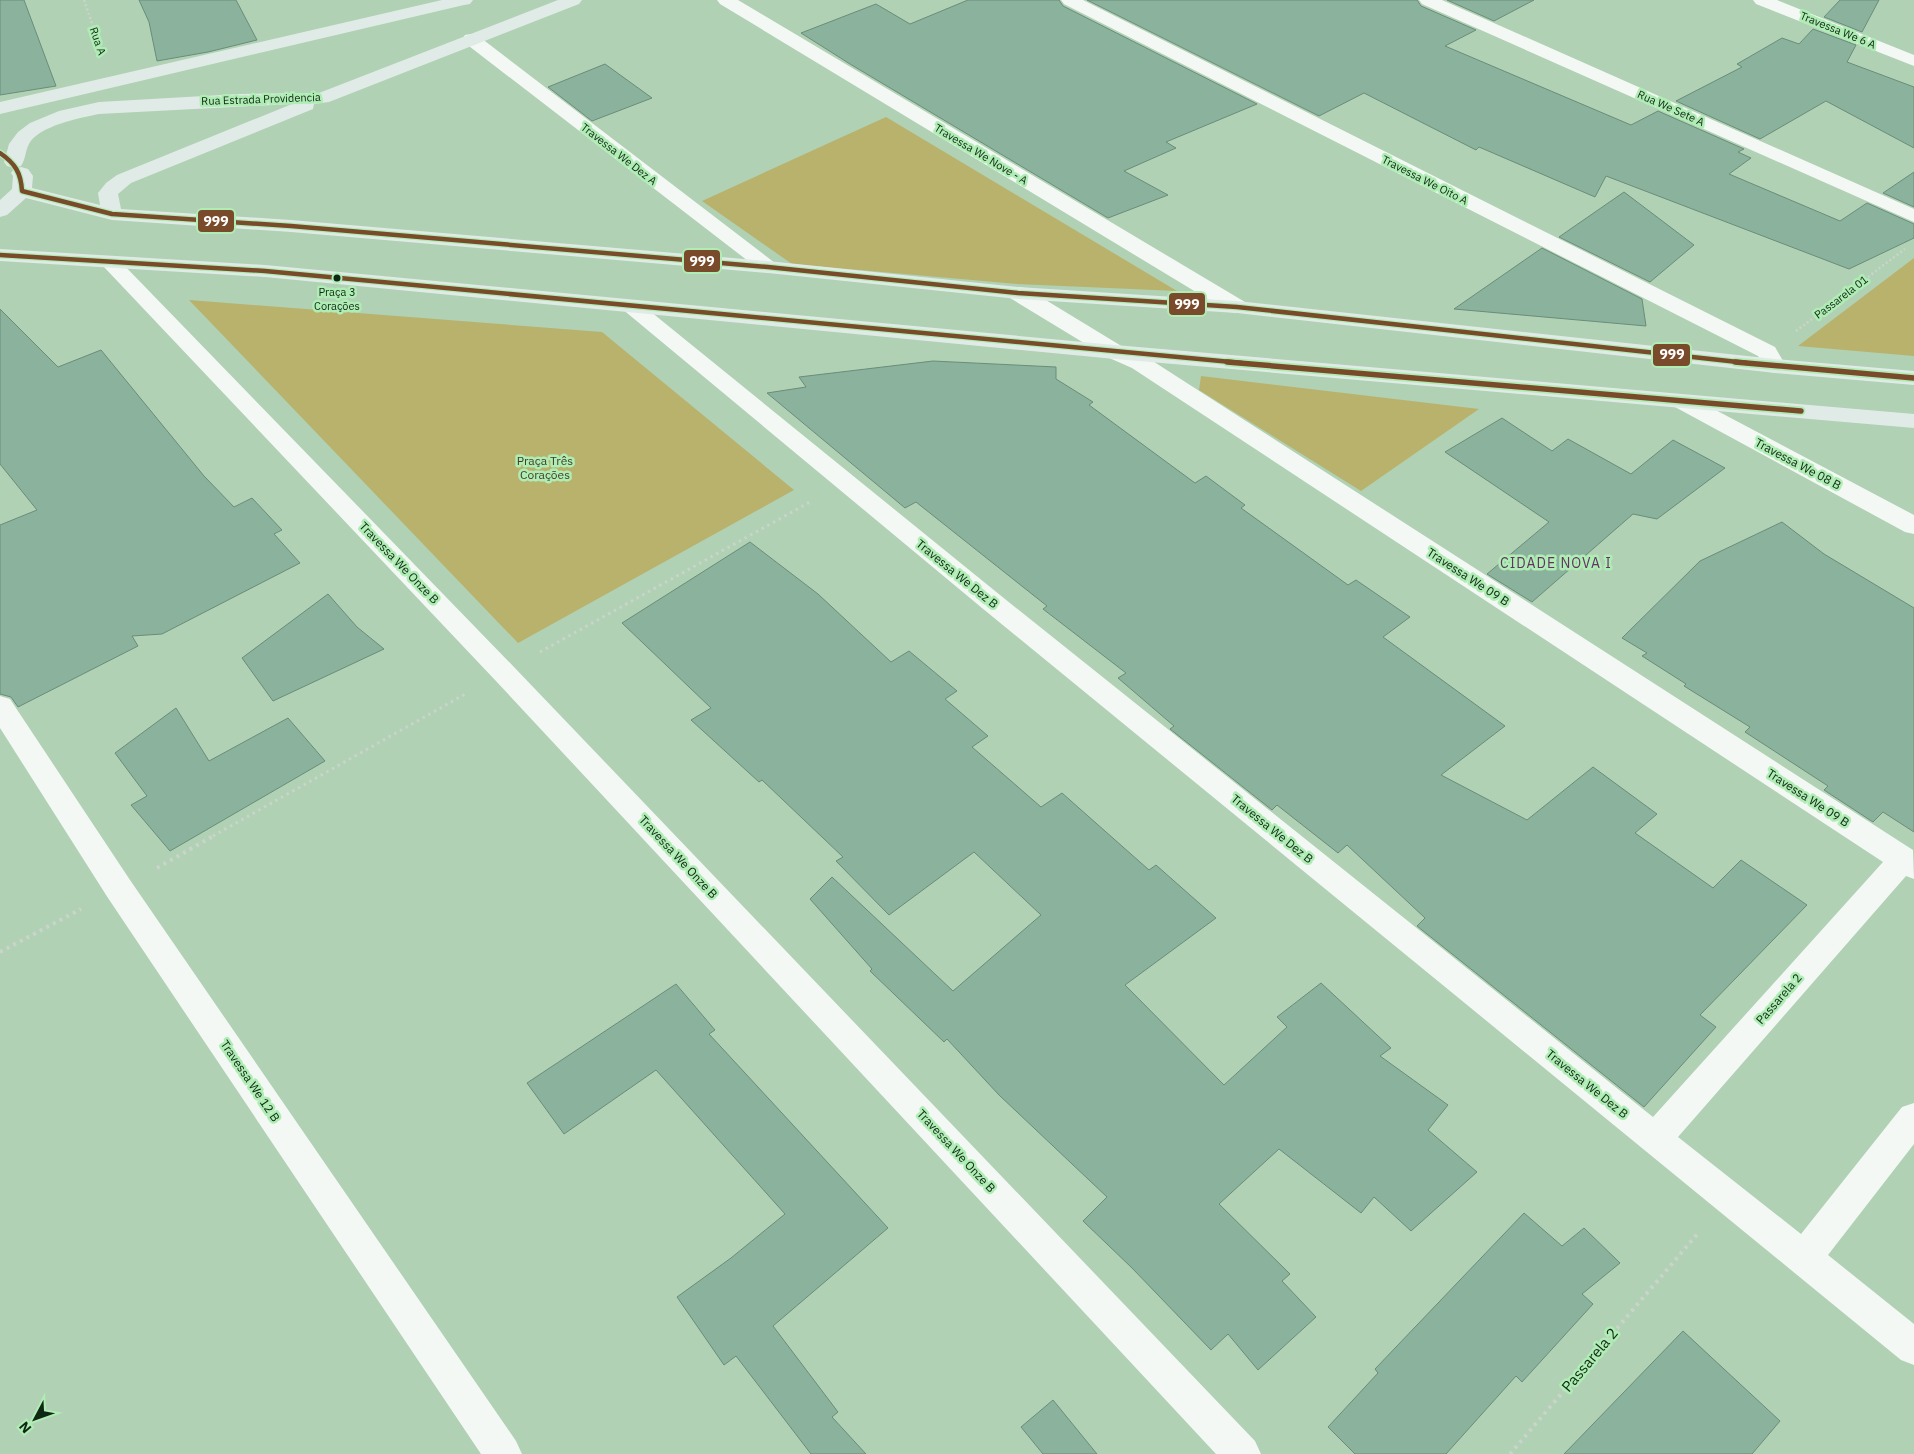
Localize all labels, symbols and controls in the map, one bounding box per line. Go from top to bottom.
street label: Travessa We 6 A [1798,8,1878,52]
street label: Rua A [87,25,109,57]
street label: Rua We Sete A [1635,87,1707,129]
street label: Rua Estrada Providencia [201,90,321,108]
street label: Travessa We Dez A [578,120,660,188]
street label: Travessa We Nove - A [932,121,1030,187]
street label: Travessa We Oito A [1380,152,1470,208]
line badge: 999 [197,209,235,233]
text: 999 [203,212,229,230]
line badge: 999 [683,249,721,273]
text: 999 [689,252,715,270]
street label: Passarela 01 [1811,272,1871,322]
marker: Praça 3 Corações [332,273,342,283]
place label: Praça 3 Corações [314,285,360,313]
line badge: 999 [1168,292,1206,316]
text: 999 [1174,295,1200,313]
line badge: 999 [1652,343,1691,367]
text: 999 [1659,345,1685,363]
street label: Travessa We 08 B [1753,435,1844,493]
park label: Praça Três Corações [517,453,573,482]
street label: Travessa We Onze B [356,519,442,607]
street label: Travessa We Dez B [913,536,1001,611]
street label: Travessa We 09 B [1424,544,1512,609]
district label: CIDADE NOVA I [1500,554,1612,572]
street label: Travessa We 09 B [1764,765,1852,830]
street label: Travessa We Dez B [1228,791,1316,866]
street label: Travessa We Onze B [636,812,721,901]
street label: Passarela 2 [1753,970,1805,1027]
street label: Travessa We 12 B [218,1037,283,1125]
street label: Travessa We Dez B [1543,1046,1631,1121]
street label: Travessa We Onze B [914,1106,999,1195]
street label: Passarela 2 [1557,1324,1622,1396]
north arrow [10,1394,60,1444]
text: N [15,1418,35,1437]

